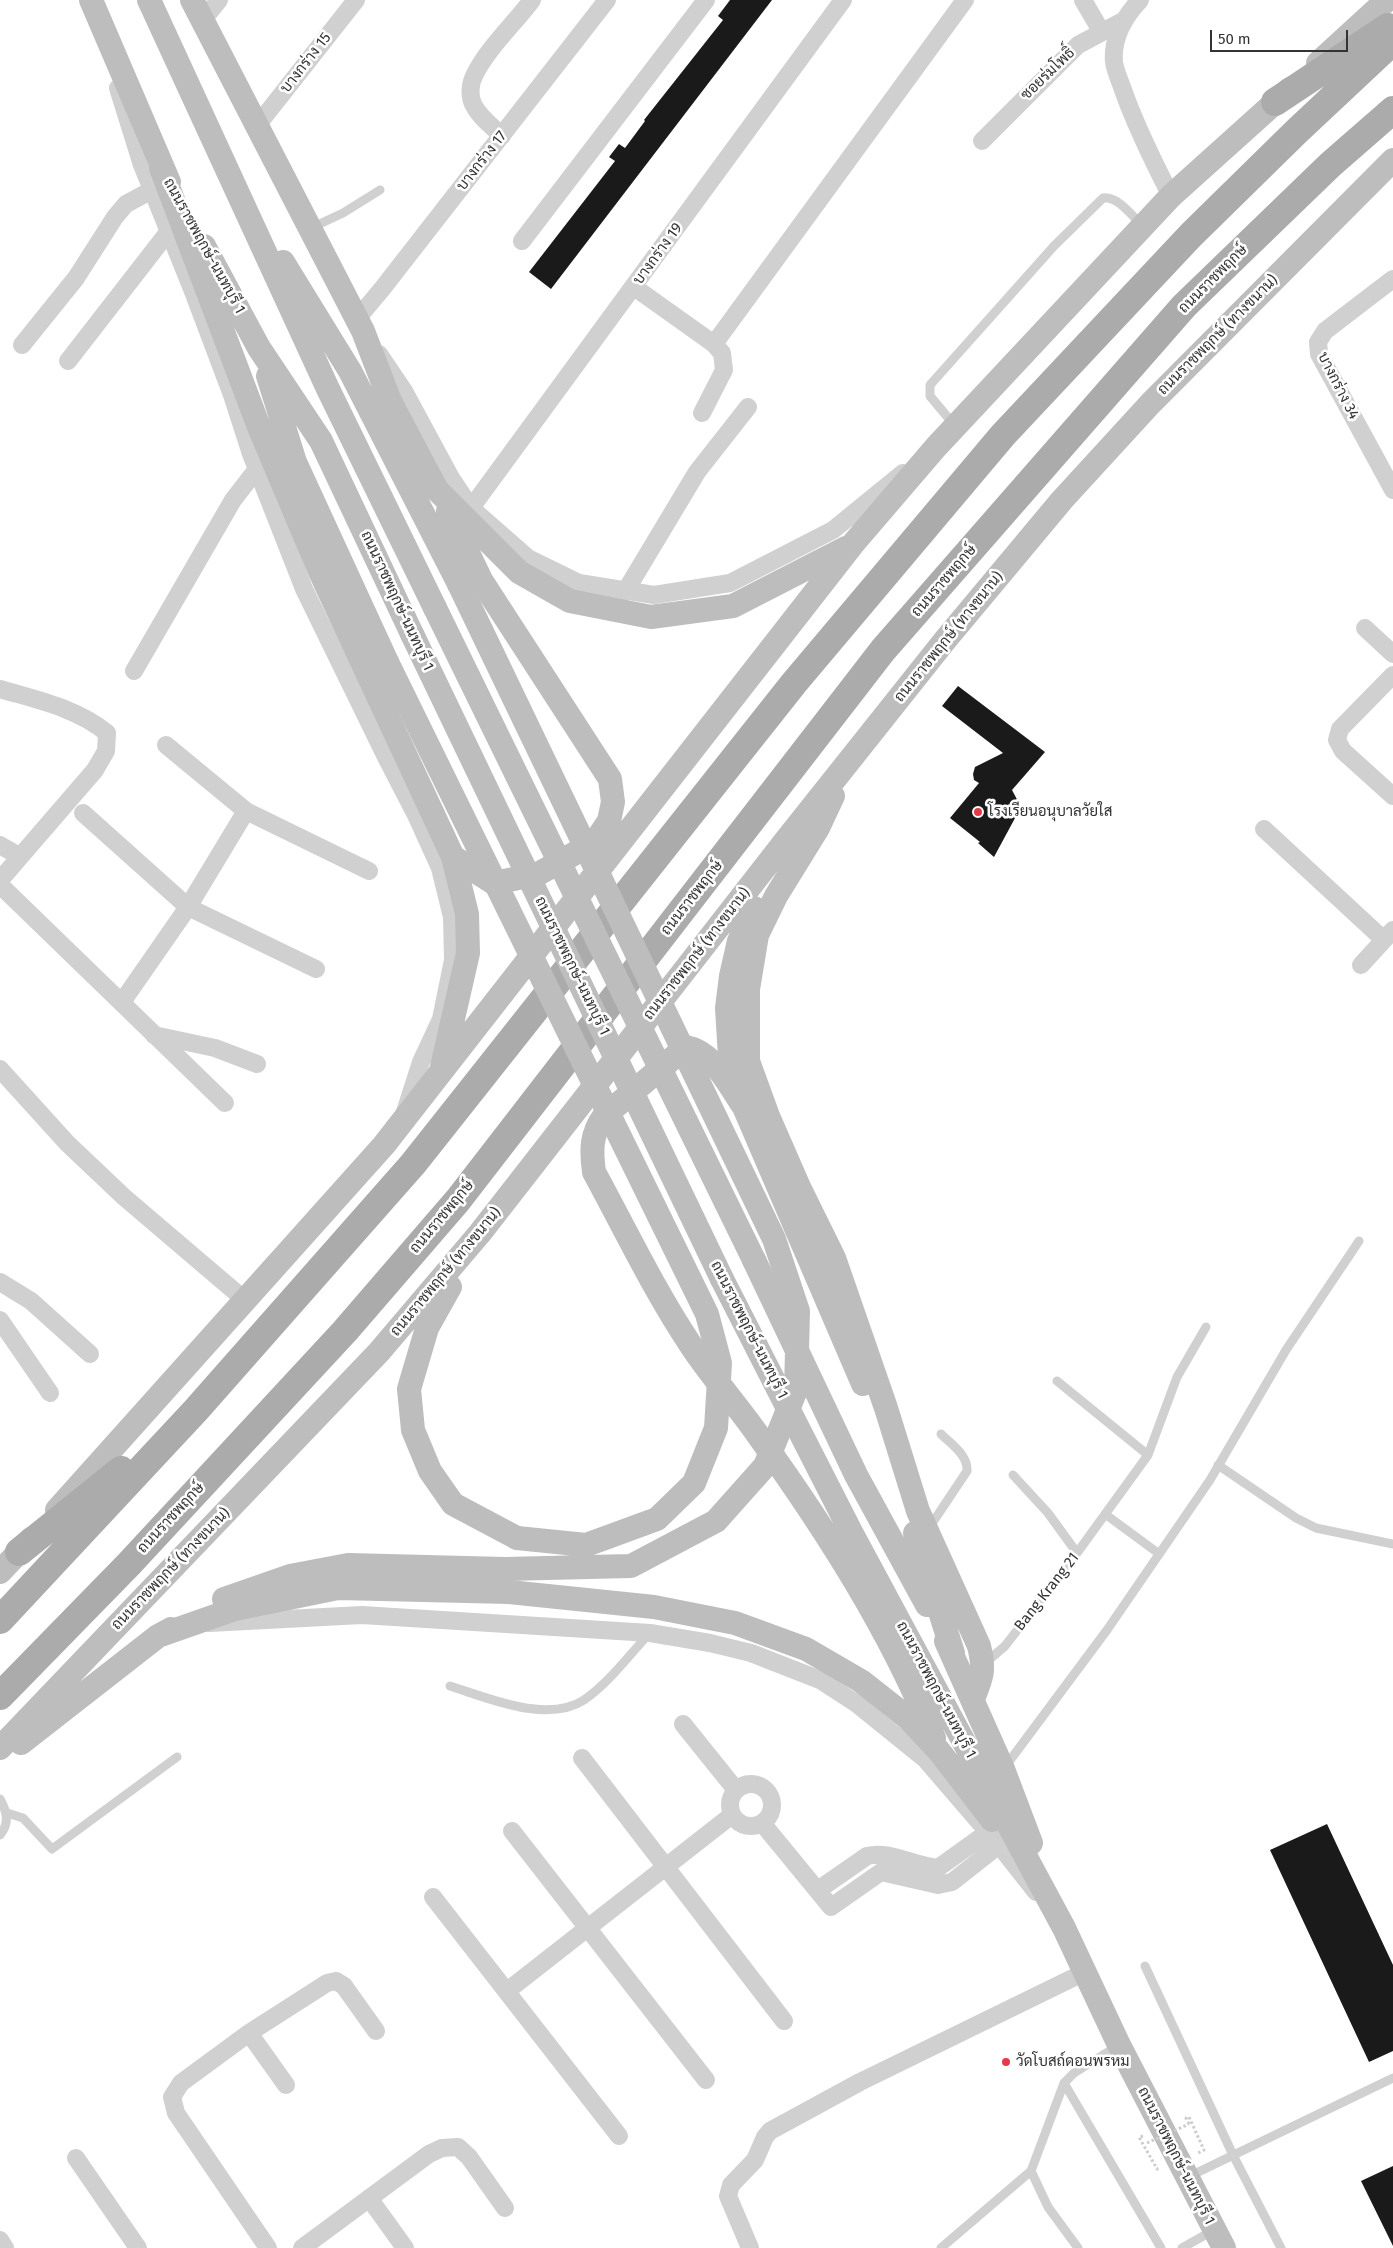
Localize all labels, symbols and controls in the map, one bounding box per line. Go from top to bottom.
scale bar [1213,20,1350,52]
street label: บางกร่าง 15 [277,29,335,97]
text: 50 m [1218,30,1251,48]
street label: ซอยร่มโพธิ์ [1017,44,1079,104]
street label: บางกร่าง 17 [453,128,511,194]
street label: ถนนราชพฤกษ์-นนทบุรี 1 [159,175,249,317]
street label: บางกร่าง 19 [630,220,686,288]
street label: ถนนราชพฤกษ์ [1175,241,1251,317]
street label: ถนนราชพฤกษ์ (ทางขนาน) [1154,271,1282,399]
street label: บางกร่าง 34 [1313,349,1363,423]
street label: ถนนราชพฤกษ์-นนทบุรี 1 [357,528,437,674]
street label: ถนนราชพฤกษ์ [908,541,980,621]
street label: ถนนราชพฤกษ์ (ทางขนาน) [891,568,1007,706]
place label: โรงเรียนอนุบาลวัยใส [988,803,1112,821]
marker: โรงเรียนอนุบาลวัยใส [972,806,984,818]
street label: ถนนราชพฤกษ์ [657,857,727,939]
street label: ถนนราชพฤกษ์ (ทางขนาน) [640,884,754,1024]
street label: ถนนราชพฤกษ์-นนทบุรี 1 [531,894,613,1038]
street label: ถนนราชพฤกษ์ [406,1177,478,1257]
street label: ถนนราชพฤกษ์ (ทางขนาน) [387,1204,505,1340]
street label: ถนนราชพฤกษ์-นนทบุรี 1 [706,1258,792,1402]
street label: ถนนราชพฤกษ์ [134,1479,208,1557]
street label: ถนนราชพฤกษ์ (ทางขนาน) [108,1504,234,1634]
street label: Bang Krang 21 [1011,1549,1083,1635]
street label: ถนนราชพฤกษ์-นนทบุรี 1 [892,1619,980,1761]
place label: วัดโบสถ์ดอนพรหม [1016,2053,1129,2071]
marker: วัดโบสถ์ดอนพรหม [1000,2056,1012,2068]
street label: ถนนราชพฤกษ์-นนทบุรี 1 [1133,2084,1219,2228]

